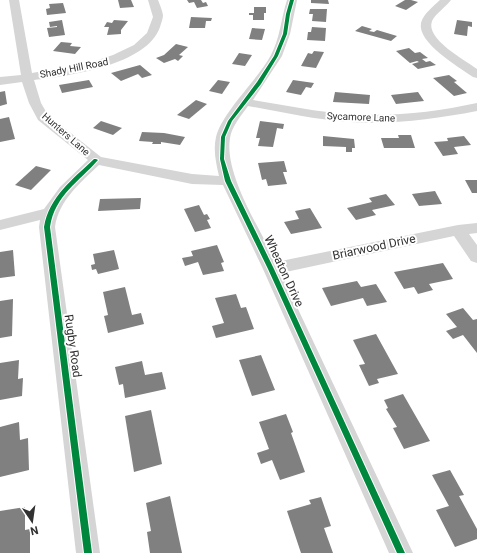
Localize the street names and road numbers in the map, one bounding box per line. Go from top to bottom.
street label: Shady Hill Road [39,56,109,80]
street label: Hunters Lane [40,110,92,158]
street label: Sycamore Lane [327,110,395,124]
street label: Briarwood Drive [331,231,417,263]
street label: Wheaton Drive [261,233,307,309]
street label: Rugby Road [62,314,84,378]

